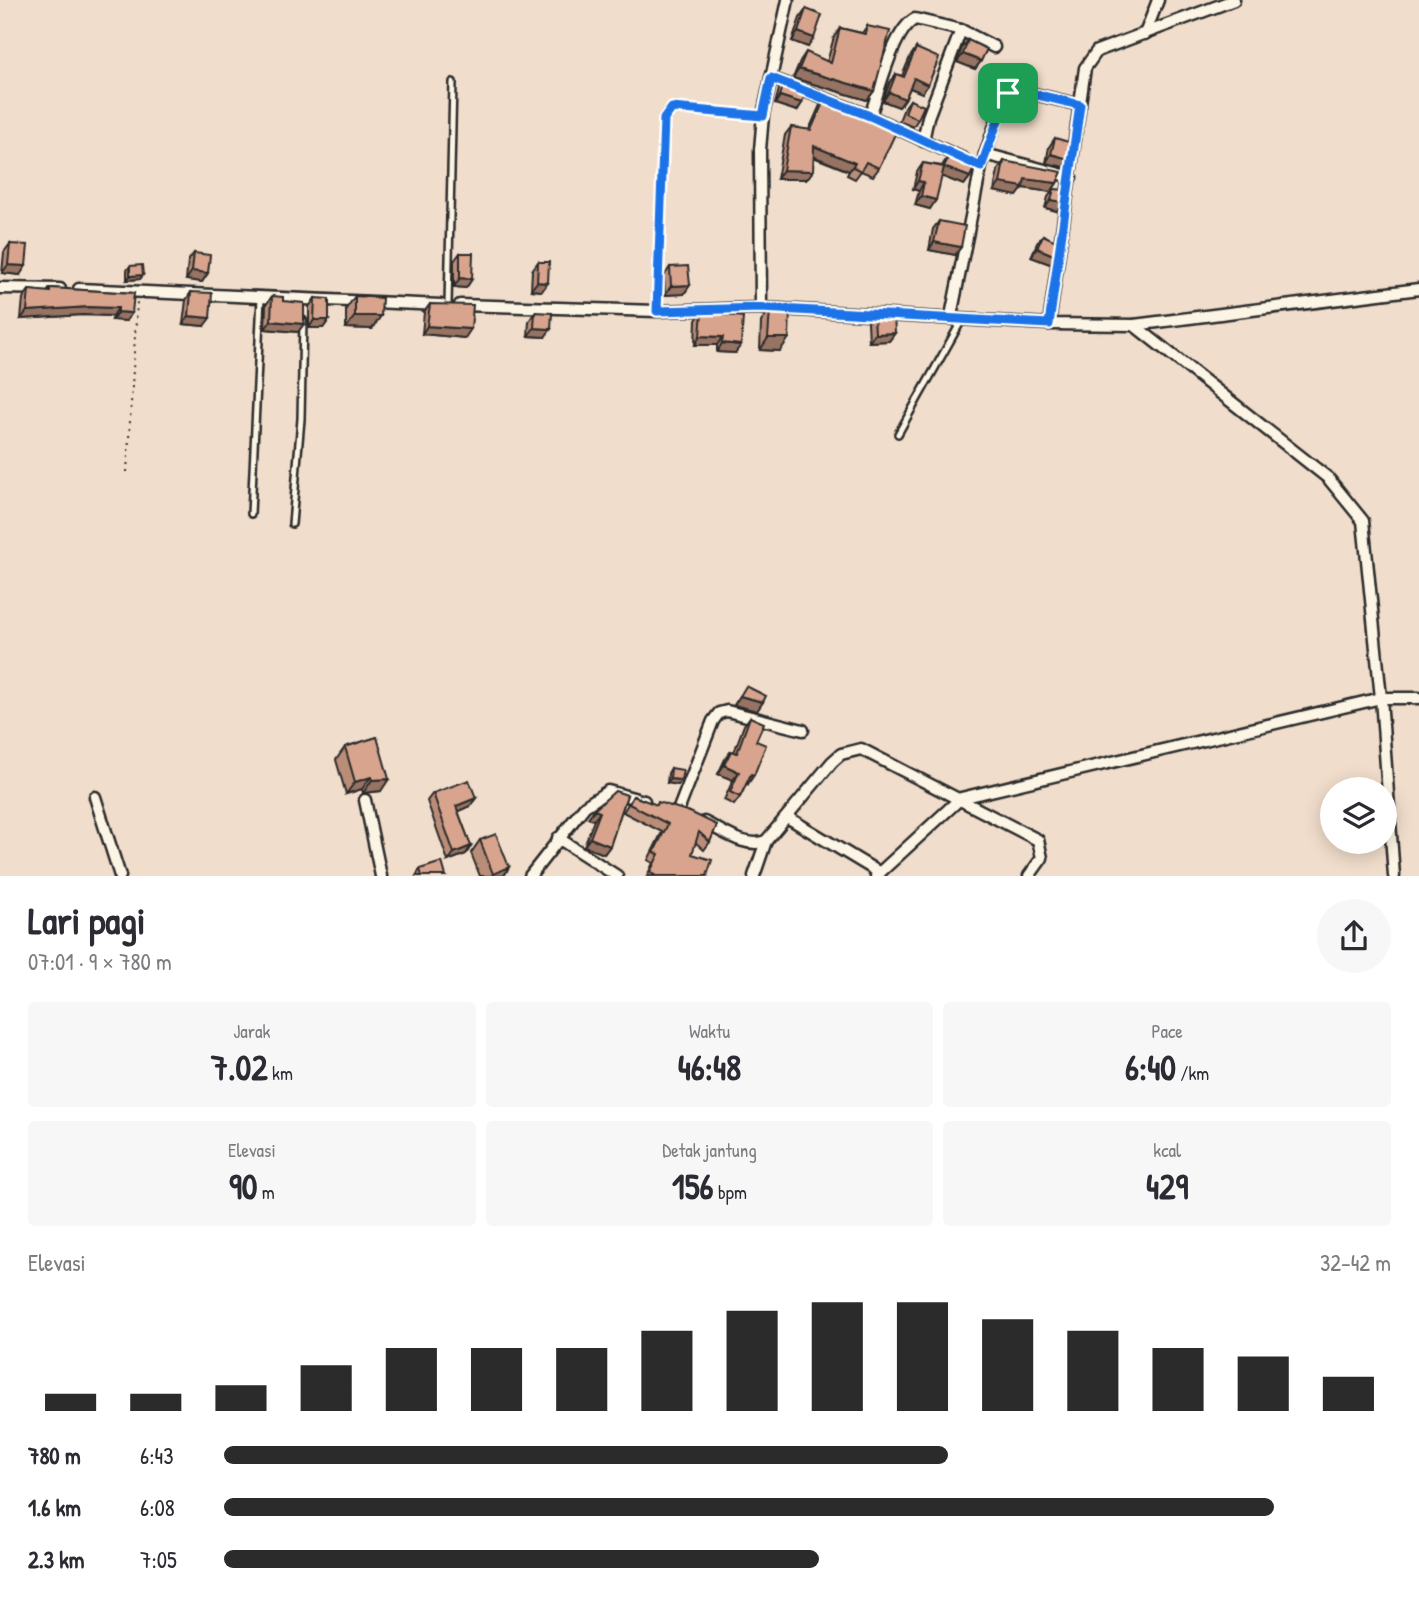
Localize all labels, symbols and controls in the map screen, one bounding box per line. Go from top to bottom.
pin [978,63,1038,123]
icon: arrive [989,74,1027,112]
map controls [1320,777,1397,854]
button: layers [1320,777,1397,854]
text: Lari pagi [28,894,146,946]
button: share [1317,899,1391,973]
text: 07:01 · 9 × 780 m [28,946,172,977]
text: Jarak [233,1018,270,1044]
text: Waktu [689,1018,730,1044]
text: Pace [1151,1018,1183,1044]
text: 7.02 [211,1044,268,1091]
text: 46:48 [678,1044,741,1091]
text: 6:40 [1125,1044,1176,1091]
text: km [268,1060,293,1086]
text: /km [1176,1060,1209,1086]
text: Elevasi [228,1137,276,1163]
text: Detak jantung [662,1137,757,1163]
text: kcal [1153,1137,1181,1163]
text: 90 [229,1163,257,1210]
text: 156 [672,1163,714,1210]
text: 429 [1146,1163,1188,1210]
text: m [257,1179,275,1205]
text: bpm [714,1179,747,1205]
text: Elevasi [28,1247,86,1278]
text: 32–42 m [1320,1247,1391,1278]
text: 780 m [28,1440,81,1471]
text: 6:43 [140,1440,173,1471]
text: 1.6 km [28,1492,81,1523]
text: 6:08 [140,1492,175,1523]
text: 2.3 km [28,1544,84,1575]
text: 7:05 [140,1544,177,1575]

